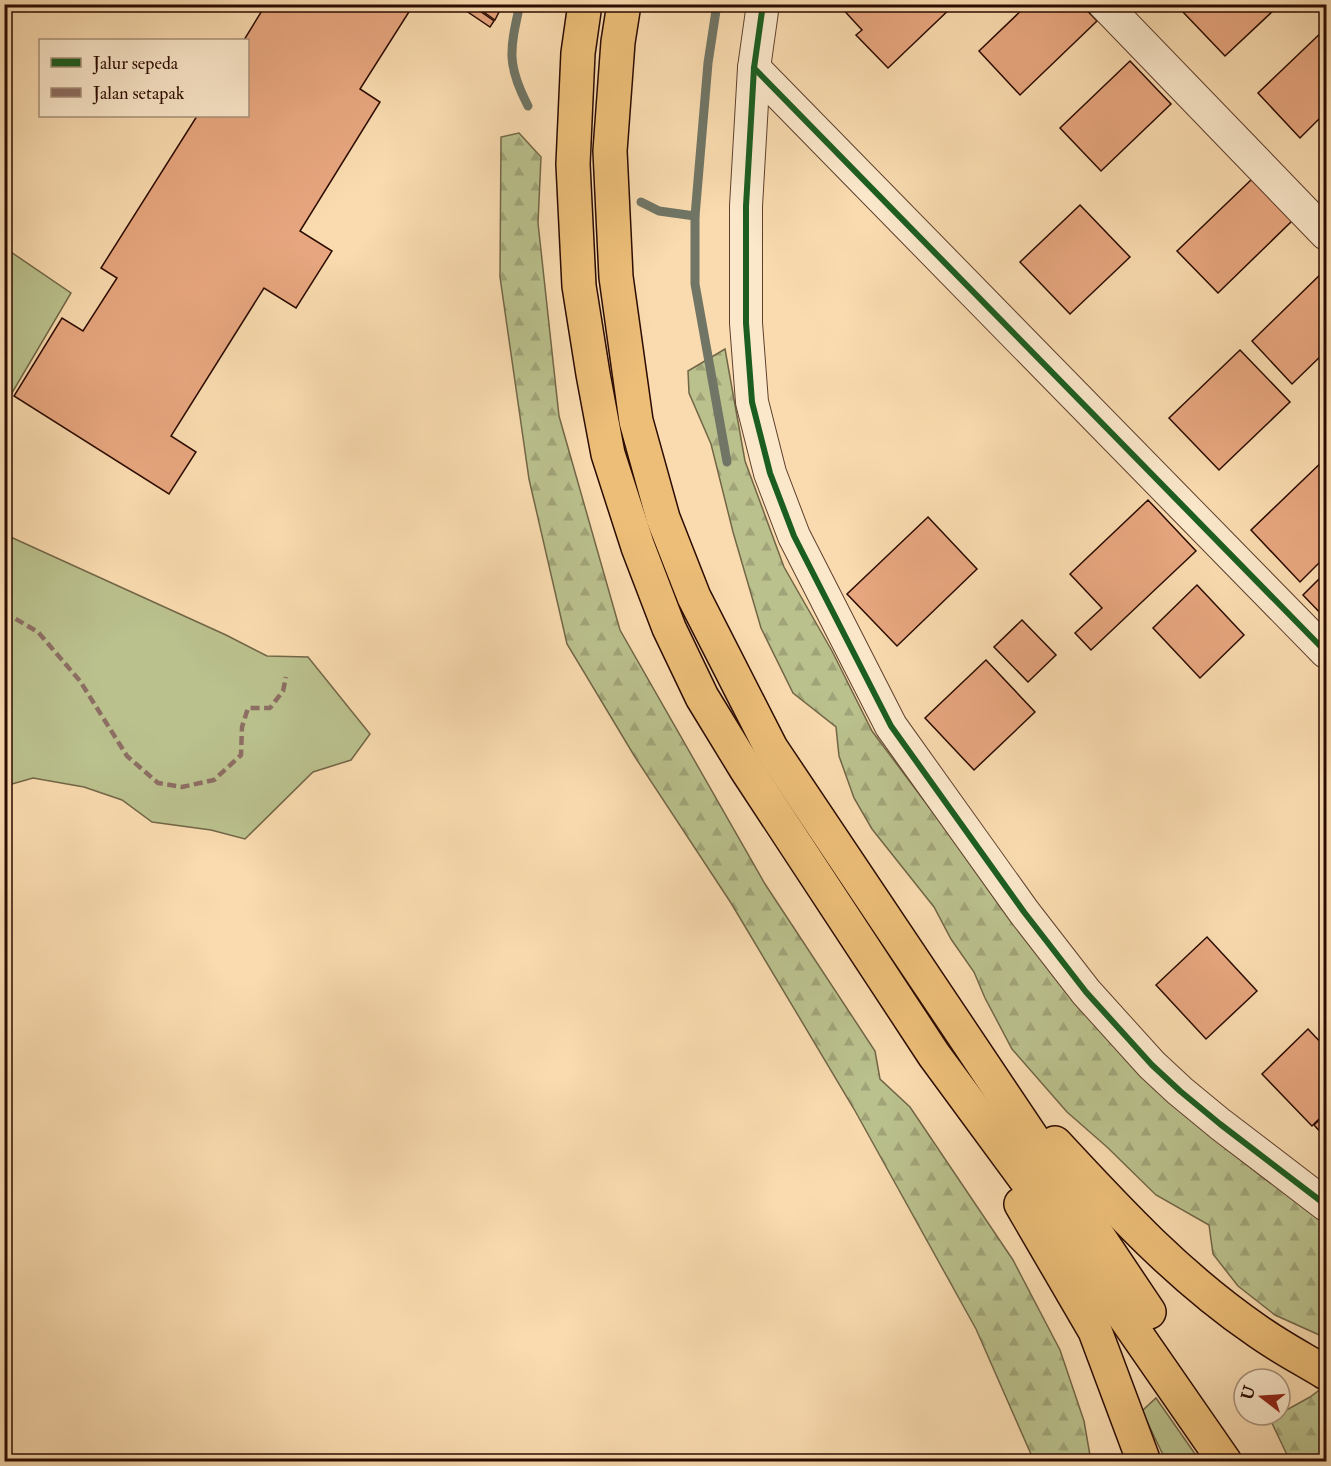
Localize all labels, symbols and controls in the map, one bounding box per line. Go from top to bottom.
legend [39,39,249,117]
text: Jalur sepeda [92,52,179,75]
text: Jalan setapak [92,82,185,105]
north arrow [1232,1367,1292,1427]
text: U [1237,1383,1260,1402]

